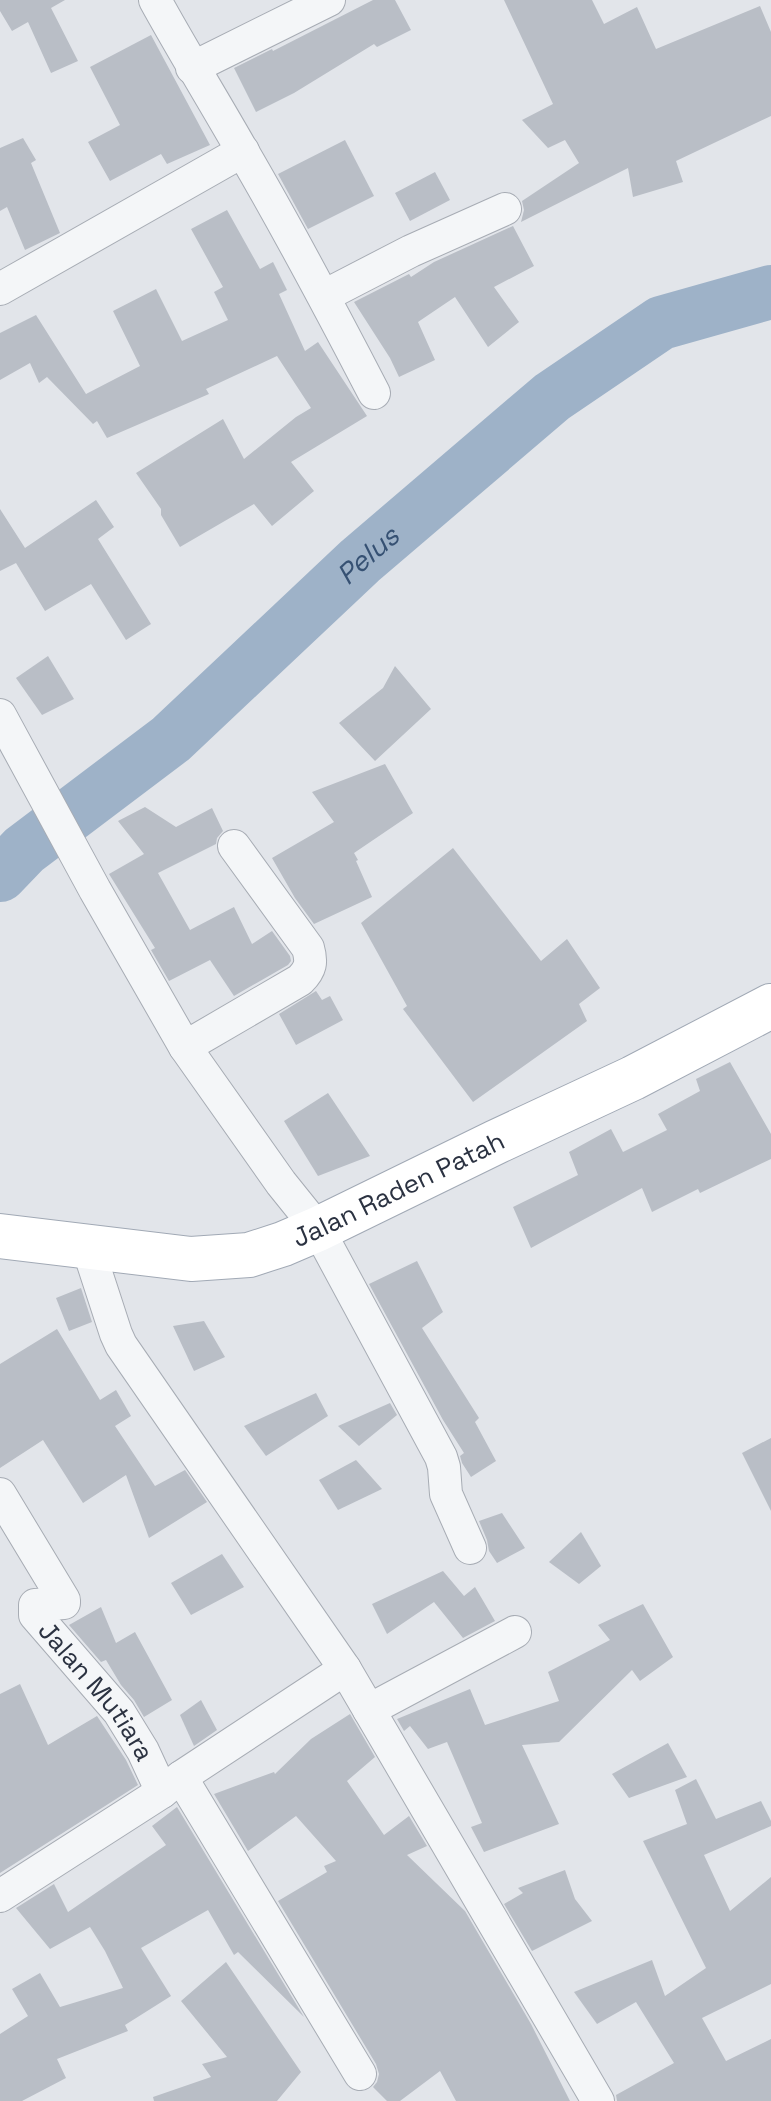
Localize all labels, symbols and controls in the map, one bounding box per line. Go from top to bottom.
water label: Pelus [328,517,407,592]
street label: Jalan Raden Patah [287,1123,510,1255]
street label: Jalan Mutiara [31,1614,162,1766]

